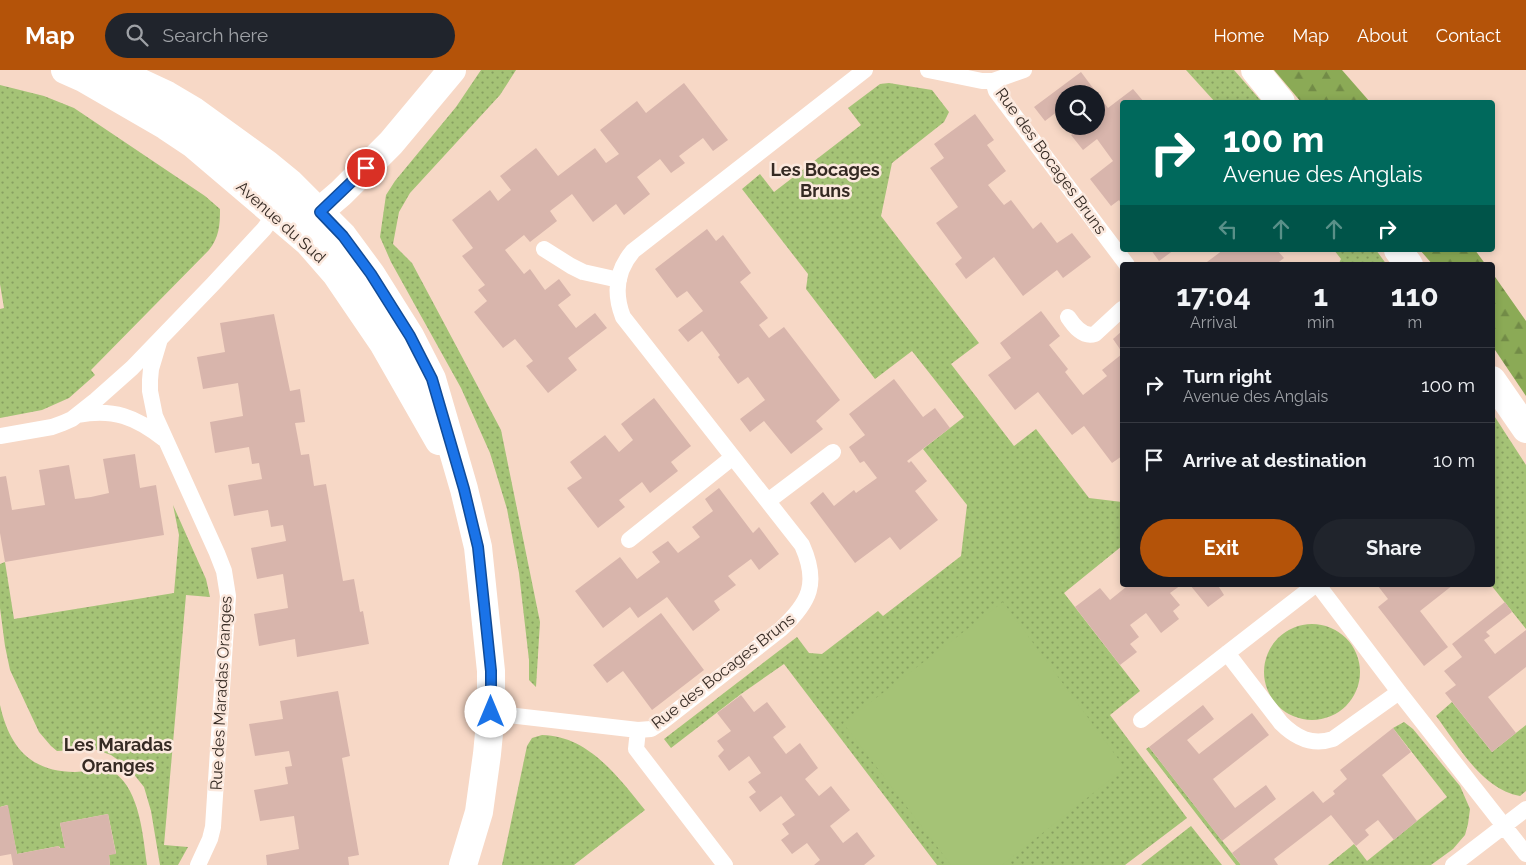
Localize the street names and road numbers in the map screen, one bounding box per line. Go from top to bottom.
street label: Rue des Bocages Bruns [992,84,1111,238]
street label: Avenue du Sud [233,177,329,267]
street label: Rue des Maradas Oranges [206,595,236,791]
street label: Rue des Bocages Bruns [648,609,798,733]

